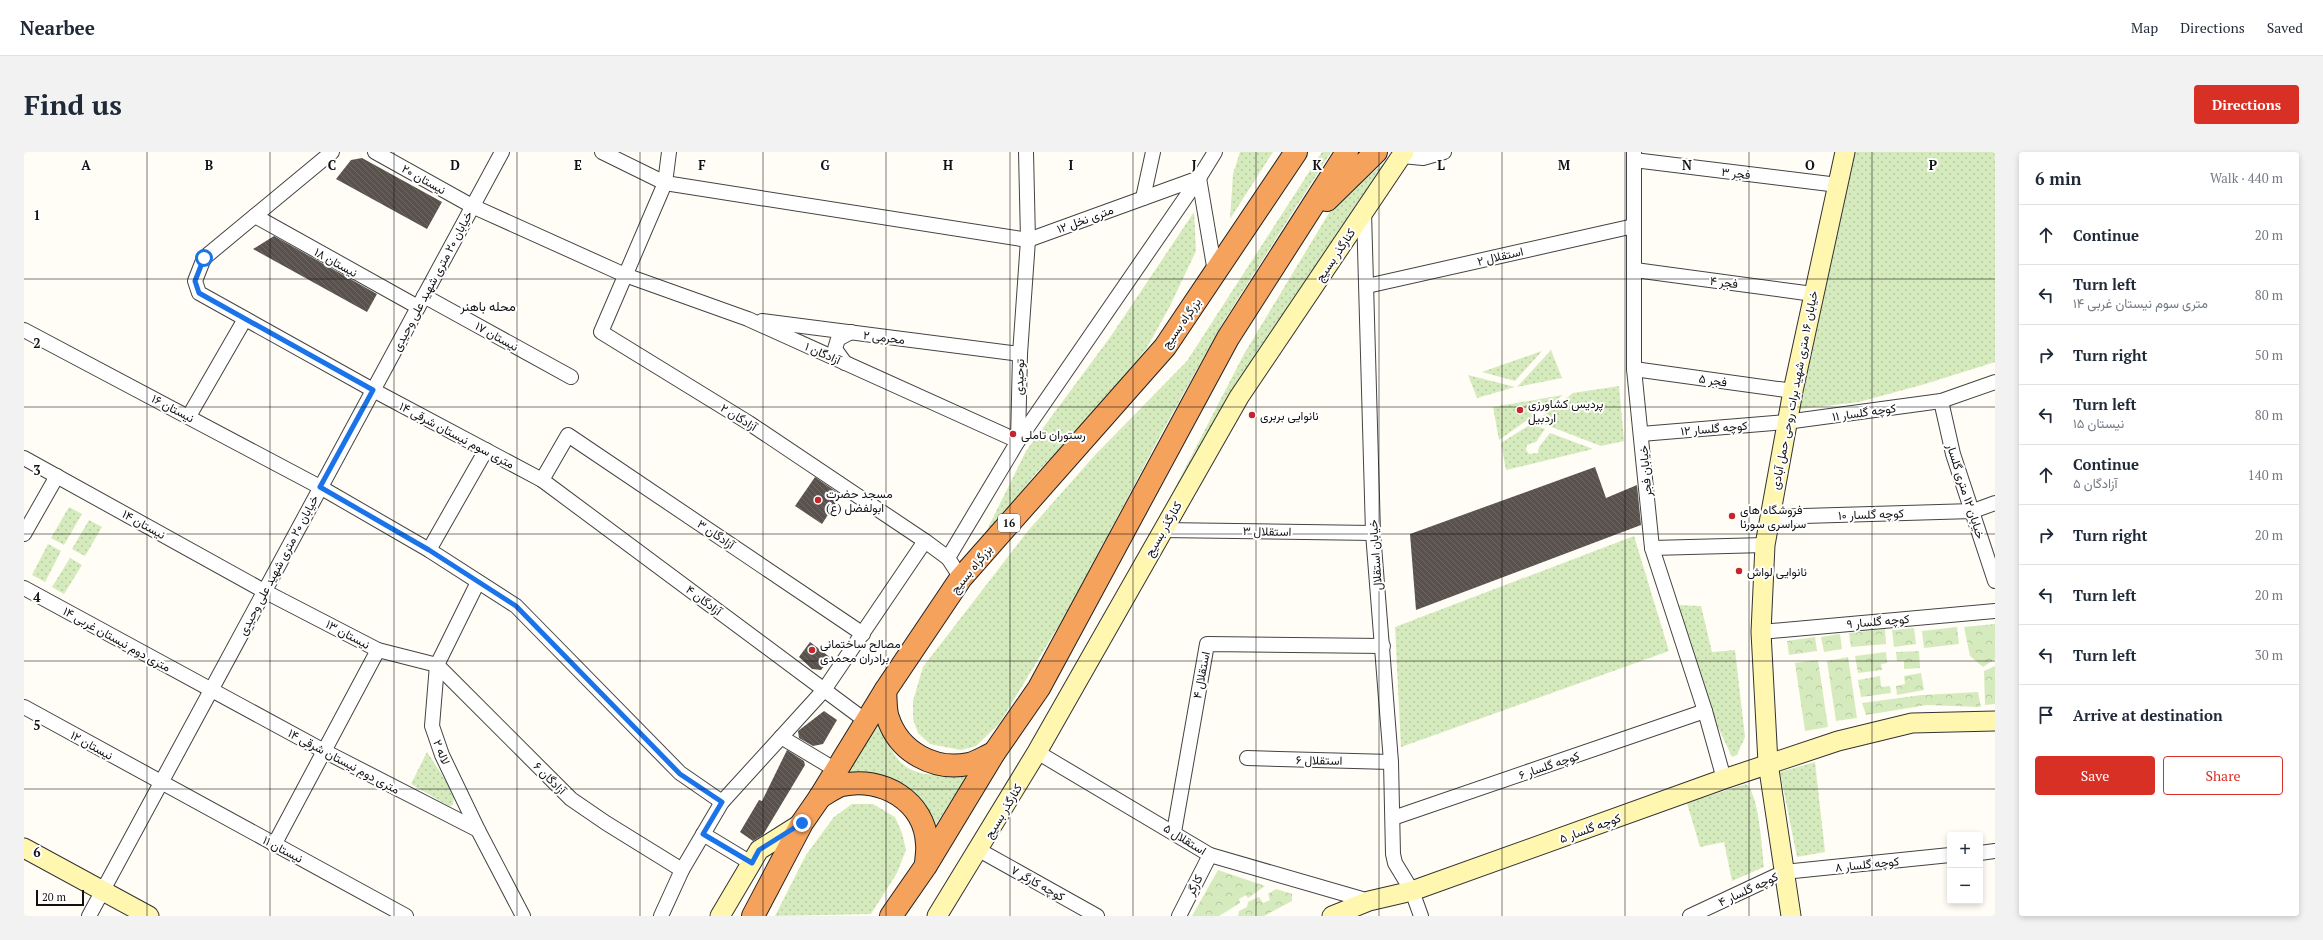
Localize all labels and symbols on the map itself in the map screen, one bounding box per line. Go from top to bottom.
text: A [81,156,91,174]
text: B [205,156,213,174]
text: C [328,156,336,174]
text: D [450,156,460,174]
text: E [574,156,582,174]
text: F [698,156,706,174]
text: G [820,156,830,174]
text: H [943,156,953,174]
text: I [1069,156,1074,174]
text: J [1192,156,1197,174]
text: K [1312,156,1322,174]
text: L [1437,156,1445,174]
text: M [1558,156,1570,174]
text: N [1682,156,1692,174]
text: O [1805,156,1815,174]
text: P [1929,156,1937,174]
street label: نیستان ۲۰ [399,161,449,197]
street label: فجر ۳ [1721,164,1751,183]
street label: ۱۲ متری نخل [1055,202,1116,237]
text: 1 [33,206,41,224]
street label: خیابان ۲۰ متری شهید علی وحیدی [389,208,476,354]
street label: کنارگذر بسیج [1312,225,1360,286]
street label: استقلال ۲ [1475,243,1525,270]
street label: نیستان ۱۸ [312,244,360,280]
route start [195,249,213,267]
street label: فجر ۴ [1709,273,1739,292]
street label: خیابان ۱۶ متری شهید برات روحی حمل آبادی [1767,289,1822,491]
street label: بزرگراه بسیج [1158,295,1206,352]
district label: محله باهنر [459,297,516,315]
street label: نیستان ۱۷ [473,318,521,354]
street label: محرمی ۲ [862,327,906,348]
text: 2 [33,334,41,352]
street label: آزادگان ۱ [802,339,844,369]
street label: توحیدی [1011,358,1028,395]
street label: فجر ۵ [1698,371,1728,390]
street label: نیستان ۱۶ [149,391,197,425]
place label: پردیس کشاورزی اردبیل [1528,396,1604,426]
street label: ۱۴ متری سوم نیستان شرقی [396,398,517,473]
street label: آزادگان ۲ [717,400,761,436]
street label: کوچه گلسار ۱۱ [1831,400,1897,425]
marker: پردیس کشاورزی اردبیل [1515,405,1525,415]
place label: نانوایی بربری [1260,408,1319,424]
marker: نانوایی بربری [1247,410,1257,420]
street label: کوچه گلسار ۱۲ [1680,418,1748,439]
place label: رستوران تاملی [1021,427,1086,443]
marker: رستوران تاملی [1008,429,1018,439]
street label: خیابان ۱۲ متری گلسار [1942,441,1988,541]
street label: خیابان فجر [1635,445,1656,498]
text: 3 [33,461,41,479]
place label: مسجد حضرت ابولفضل (ع) [826,486,893,517]
street label: خیابان ۲۰ متری شهید علی وحیدی [235,492,322,638]
marker: مسجد حضرت ابولفضل (ع) [813,495,823,505]
street label: کنارگذر بسیج [1141,499,1187,560]
place label: فروشگاه های سراسری سورنا [1740,502,1806,532]
street label: کوچه گلسار ۱۰ [1838,505,1904,524]
street label: نیستان ۱۴ [120,506,168,542]
marker: فروشگاه های سراسری سورنا [1727,511,1737,521]
road number: 16 [998,514,1020,532]
street label: آزادگان ۳ [694,516,739,553]
street label: خیابان استقلال [1365,519,1386,591]
street label: استقلال ۳ [1243,523,1291,540]
street label: بزرگراه بسیج [947,542,997,598]
place label: نانوایی لواش [1747,564,1807,580]
marker: نانوایی لواش [1734,566,1744,576]
street label: آزادگان ۴ [683,582,726,620]
text: 4 [33,588,41,606]
street label: ۱۴ متری دوم نیستان غربی [60,603,173,676]
street label: کوچه گلسار ۹ [1846,611,1910,632]
street label: نیستان ۱۳ [323,616,373,652]
place label: مصالح ساختمانی برادران محمدی [820,636,901,666]
marker: مصالح ساختمانی برادران محمدی [807,645,817,655]
street label: استقلال ۴ [1189,650,1214,700]
text: 5 [33,716,41,734]
street label: ۱۴ متری دوم نیستان شرقی [285,725,402,798]
street label: نیستان ۱۲ [68,727,116,763]
street label: لاله ۲ [430,737,454,767]
street label: کوچه گلسار ۶ [1517,748,1582,783]
street label: استقلال ۶ [1296,752,1342,769]
street label: آزادگان ۶ [530,759,570,799]
street label: کنارگذر بسیج [981,781,1027,842]
street label: کوچه گلسار ۵ [1557,810,1623,847]
route end [793,814,811,832]
street label: استقلال ۵ [1160,820,1209,859]
street label: نیستان ۱۱ [260,832,306,866]
text: 6 [33,843,41,861]
street label: کوچه گلسار ۸ [1834,853,1900,876]
street label: کوچه کارگر ۷ [1008,862,1068,905]
street label: کوچه گلسار ۴ [1716,869,1781,910]
street label: کارگر [1182,872,1206,899]
scale bar [36,888,84,907]

